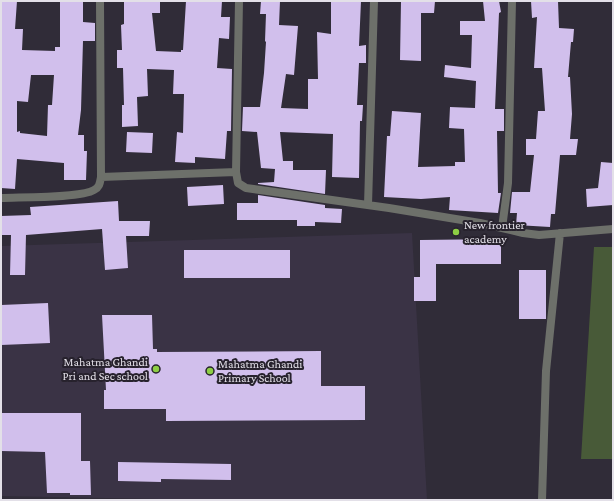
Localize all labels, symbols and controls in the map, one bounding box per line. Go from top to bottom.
place label: New frontier academy [464,218,525,246]
marker: New frontier academy [451,227,461,237]
place label: Mahatma Ghandi Pri and Sec school [63,355,148,383]
place label: Mahatma Ghandi Primary School [218,357,302,385]
marker: Mahatma Ghandi Pri and Sec school [151,364,161,374]
marker: Mahatma Ghandi Primary School [205,366,215,376]

